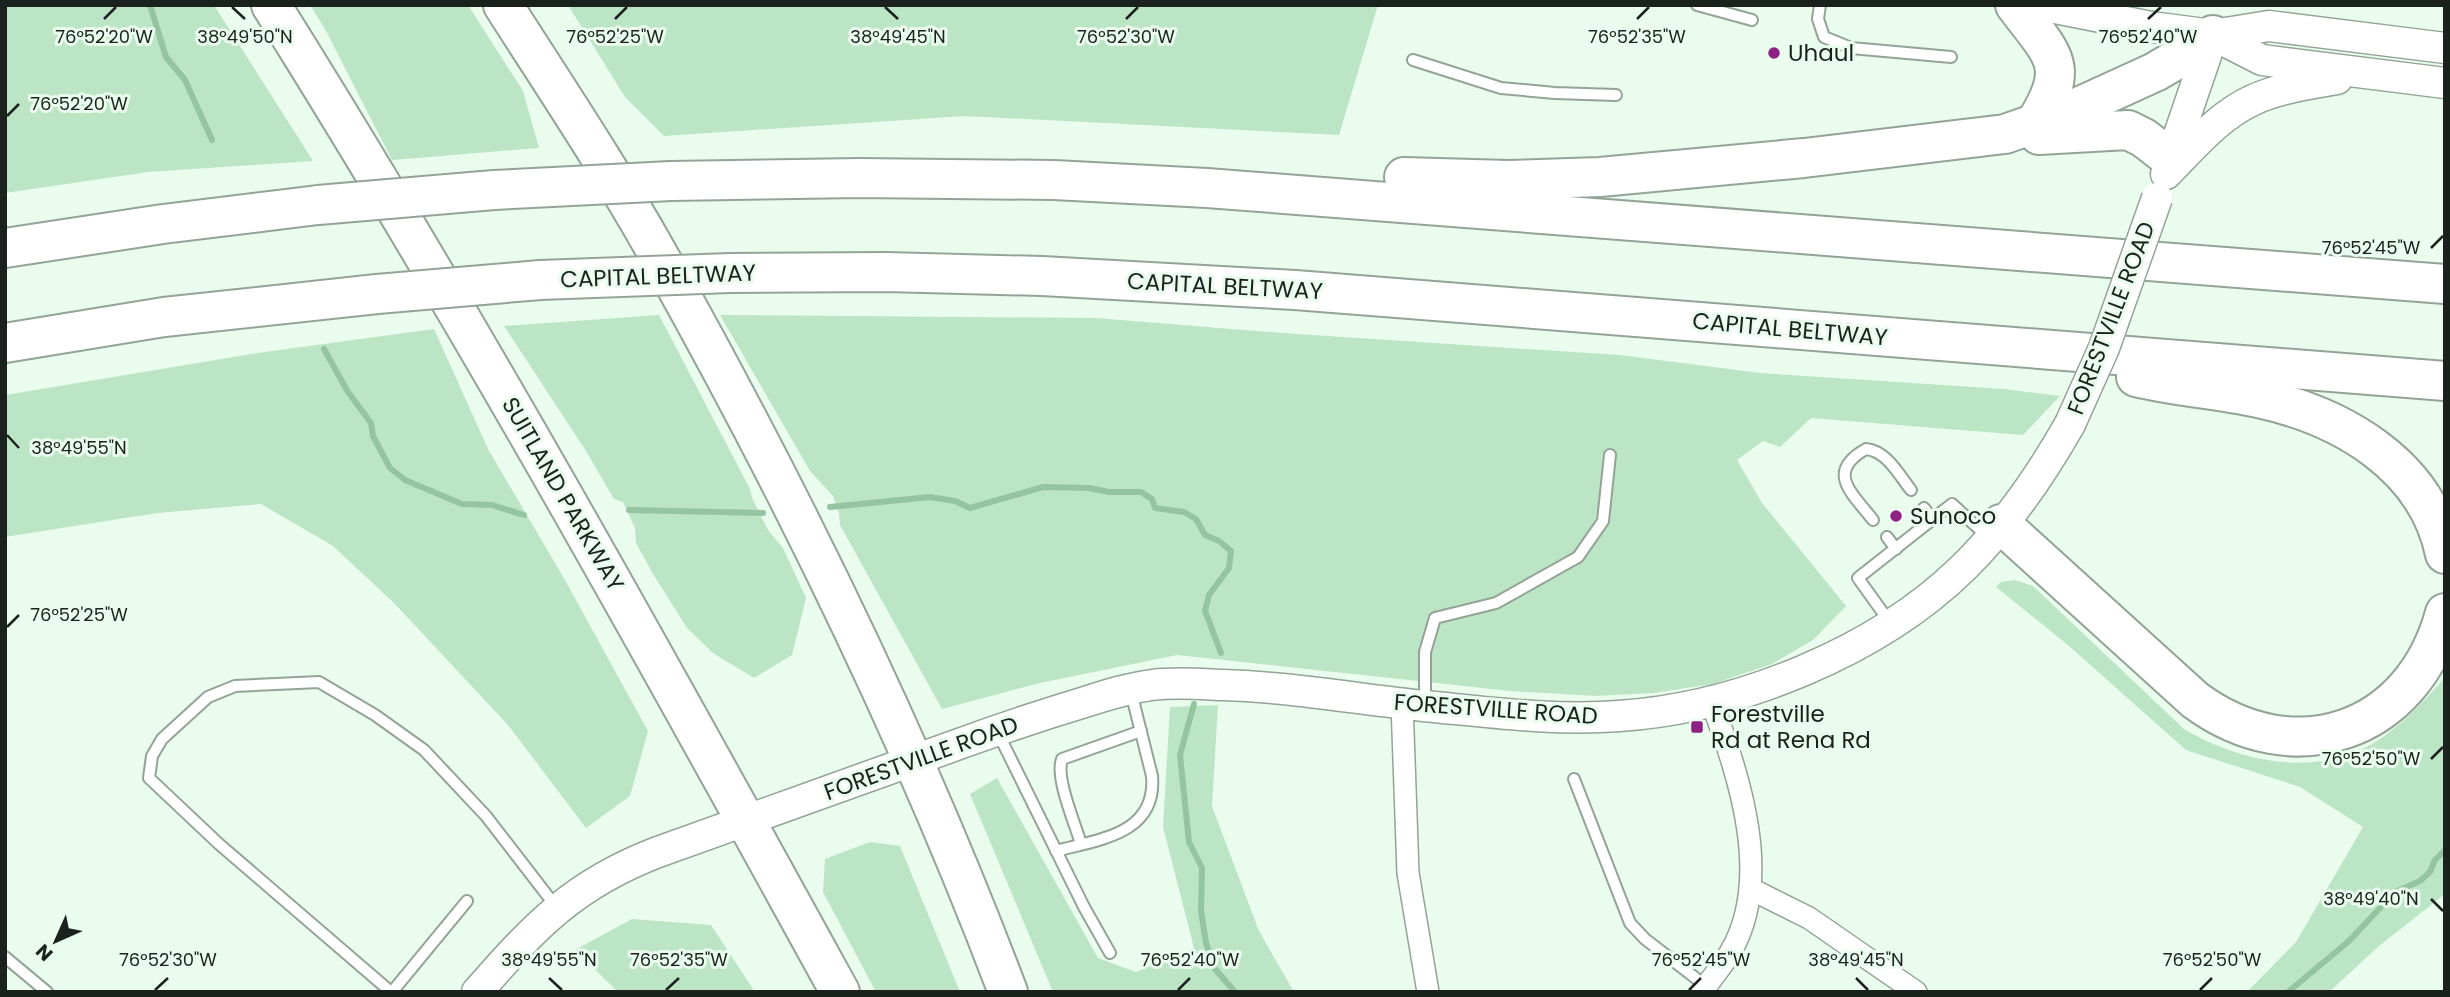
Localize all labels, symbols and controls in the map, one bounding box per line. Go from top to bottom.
text: 76°52'20"W [55,24,153,49]
text: 38°49'50"N [197,24,293,49]
text: 76°52'25"W [566,24,664,49]
text: 38°49'45"N [850,24,946,49]
text: 76°52'30"W [1077,24,1175,49]
text: 76°52'35"W [1588,24,1686,49]
text: 76°52'40"W [2099,24,2198,49]
place label: Uhaul [1788,37,1854,69]
marker: Uhaul [1766,45,1782,61]
text: 76°52'20"W [30,91,128,116]
street label: FORESTVILLE ROAD [2059,217,2163,419]
text: 76°52'45"W [2322,235,2421,260]
street label: CAPITAL BELTWAY [560,257,756,295]
street label: CAPITAL BELTWAY [1126,265,1324,307]
street label: CAPITAL BELTWAY [1691,305,1889,353]
street label: SUITLAND PARKWAY [494,391,632,597]
text: 38°49'55"N [31,435,127,460]
place label: Sunoco [1910,500,1996,532]
marker: Sunoco [1888,508,1904,524]
text: 76°52'25"W [30,602,128,627]
street label: FORESTVILLE ROAD [1393,686,1599,732]
place label: Forestville Rd at Rena Rd [1711,698,1871,756]
street label: FORESTVILLE ROAD [820,708,1022,808]
marker: Forestville Rd at Rena Rd [1689,719,1705,735]
text: 76°52'50"W [2322,746,2421,771]
text: 38°49'40"N [2323,886,2419,911]
north arrow [21,906,91,976]
text: N [30,938,59,967]
text: 76°52'30"W [119,947,217,972]
text: 38°49'55"N [501,947,597,972]
text: 76°52'35"W [630,947,728,972]
text: 76°52'40"W [1141,947,1240,972]
text: 76°52'45"W [1652,947,1751,972]
text: 38°49'45"N [1808,947,1904,972]
text: 76°52'50"W [2163,947,2262,972]

